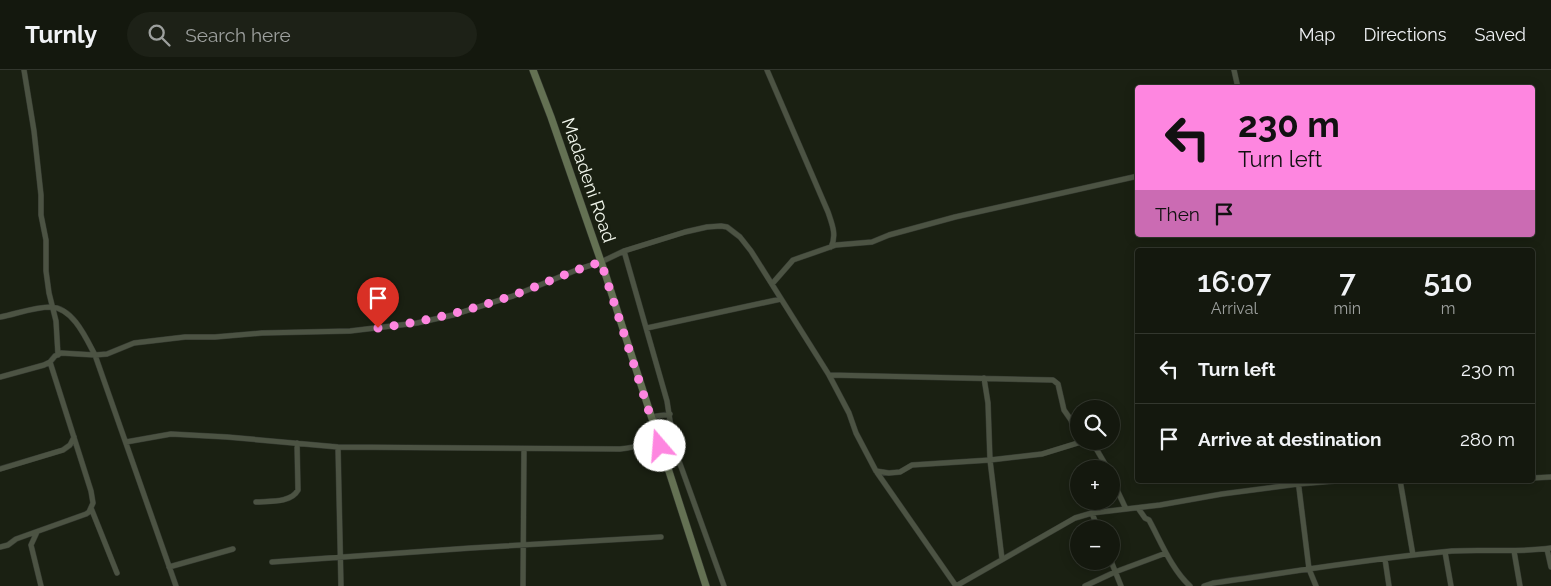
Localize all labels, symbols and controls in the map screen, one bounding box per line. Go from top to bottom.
search box [127,12,477,57]
text: Turnly [25,20,97,49]
icon: search [145,21,173,49]
text: Search here [185,24,291,46]
text: Map [1299,24,1335,45]
text: Directions [1363,24,1447,45]
text: Saved [1475,24,1526,45]
text: 230 m [1238,104,1340,145]
icon: left [1155,105,1220,170]
street label: Madadeni Road [558,115,620,245]
text: Turn left [1238,146,1322,172]
icon: arrive [1210,200,1238,228]
text: Then [1155,203,1200,225]
text: 16:07 [1197,264,1271,299]
text: 7 [1339,264,1356,299]
text: 510 [1424,264,1473,299]
pin [357,277,399,328]
icon: arrive [364,284,392,312]
text: Arrival [1211,299,1258,318]
text: min [1334,299,1361,318]
text: m [1441,299,1455,318]
icon: left [1155,355,1183,383]
text: Turn left [1198,358,1275,380]
text: 230 m [1461,358,1515,380]
map controls [1070,400,1120,570]
button: search [1070,400,1120,450]
position arrow [633,419,685,471]
icon: arrive [1155,425,1183,453]
text: Arrive at destination [1198,428,1382,450]
text: 280 m [1460,428,1515,450]
button: + [1070,460,1120,510]
button: − [1070,520,1120,570]

